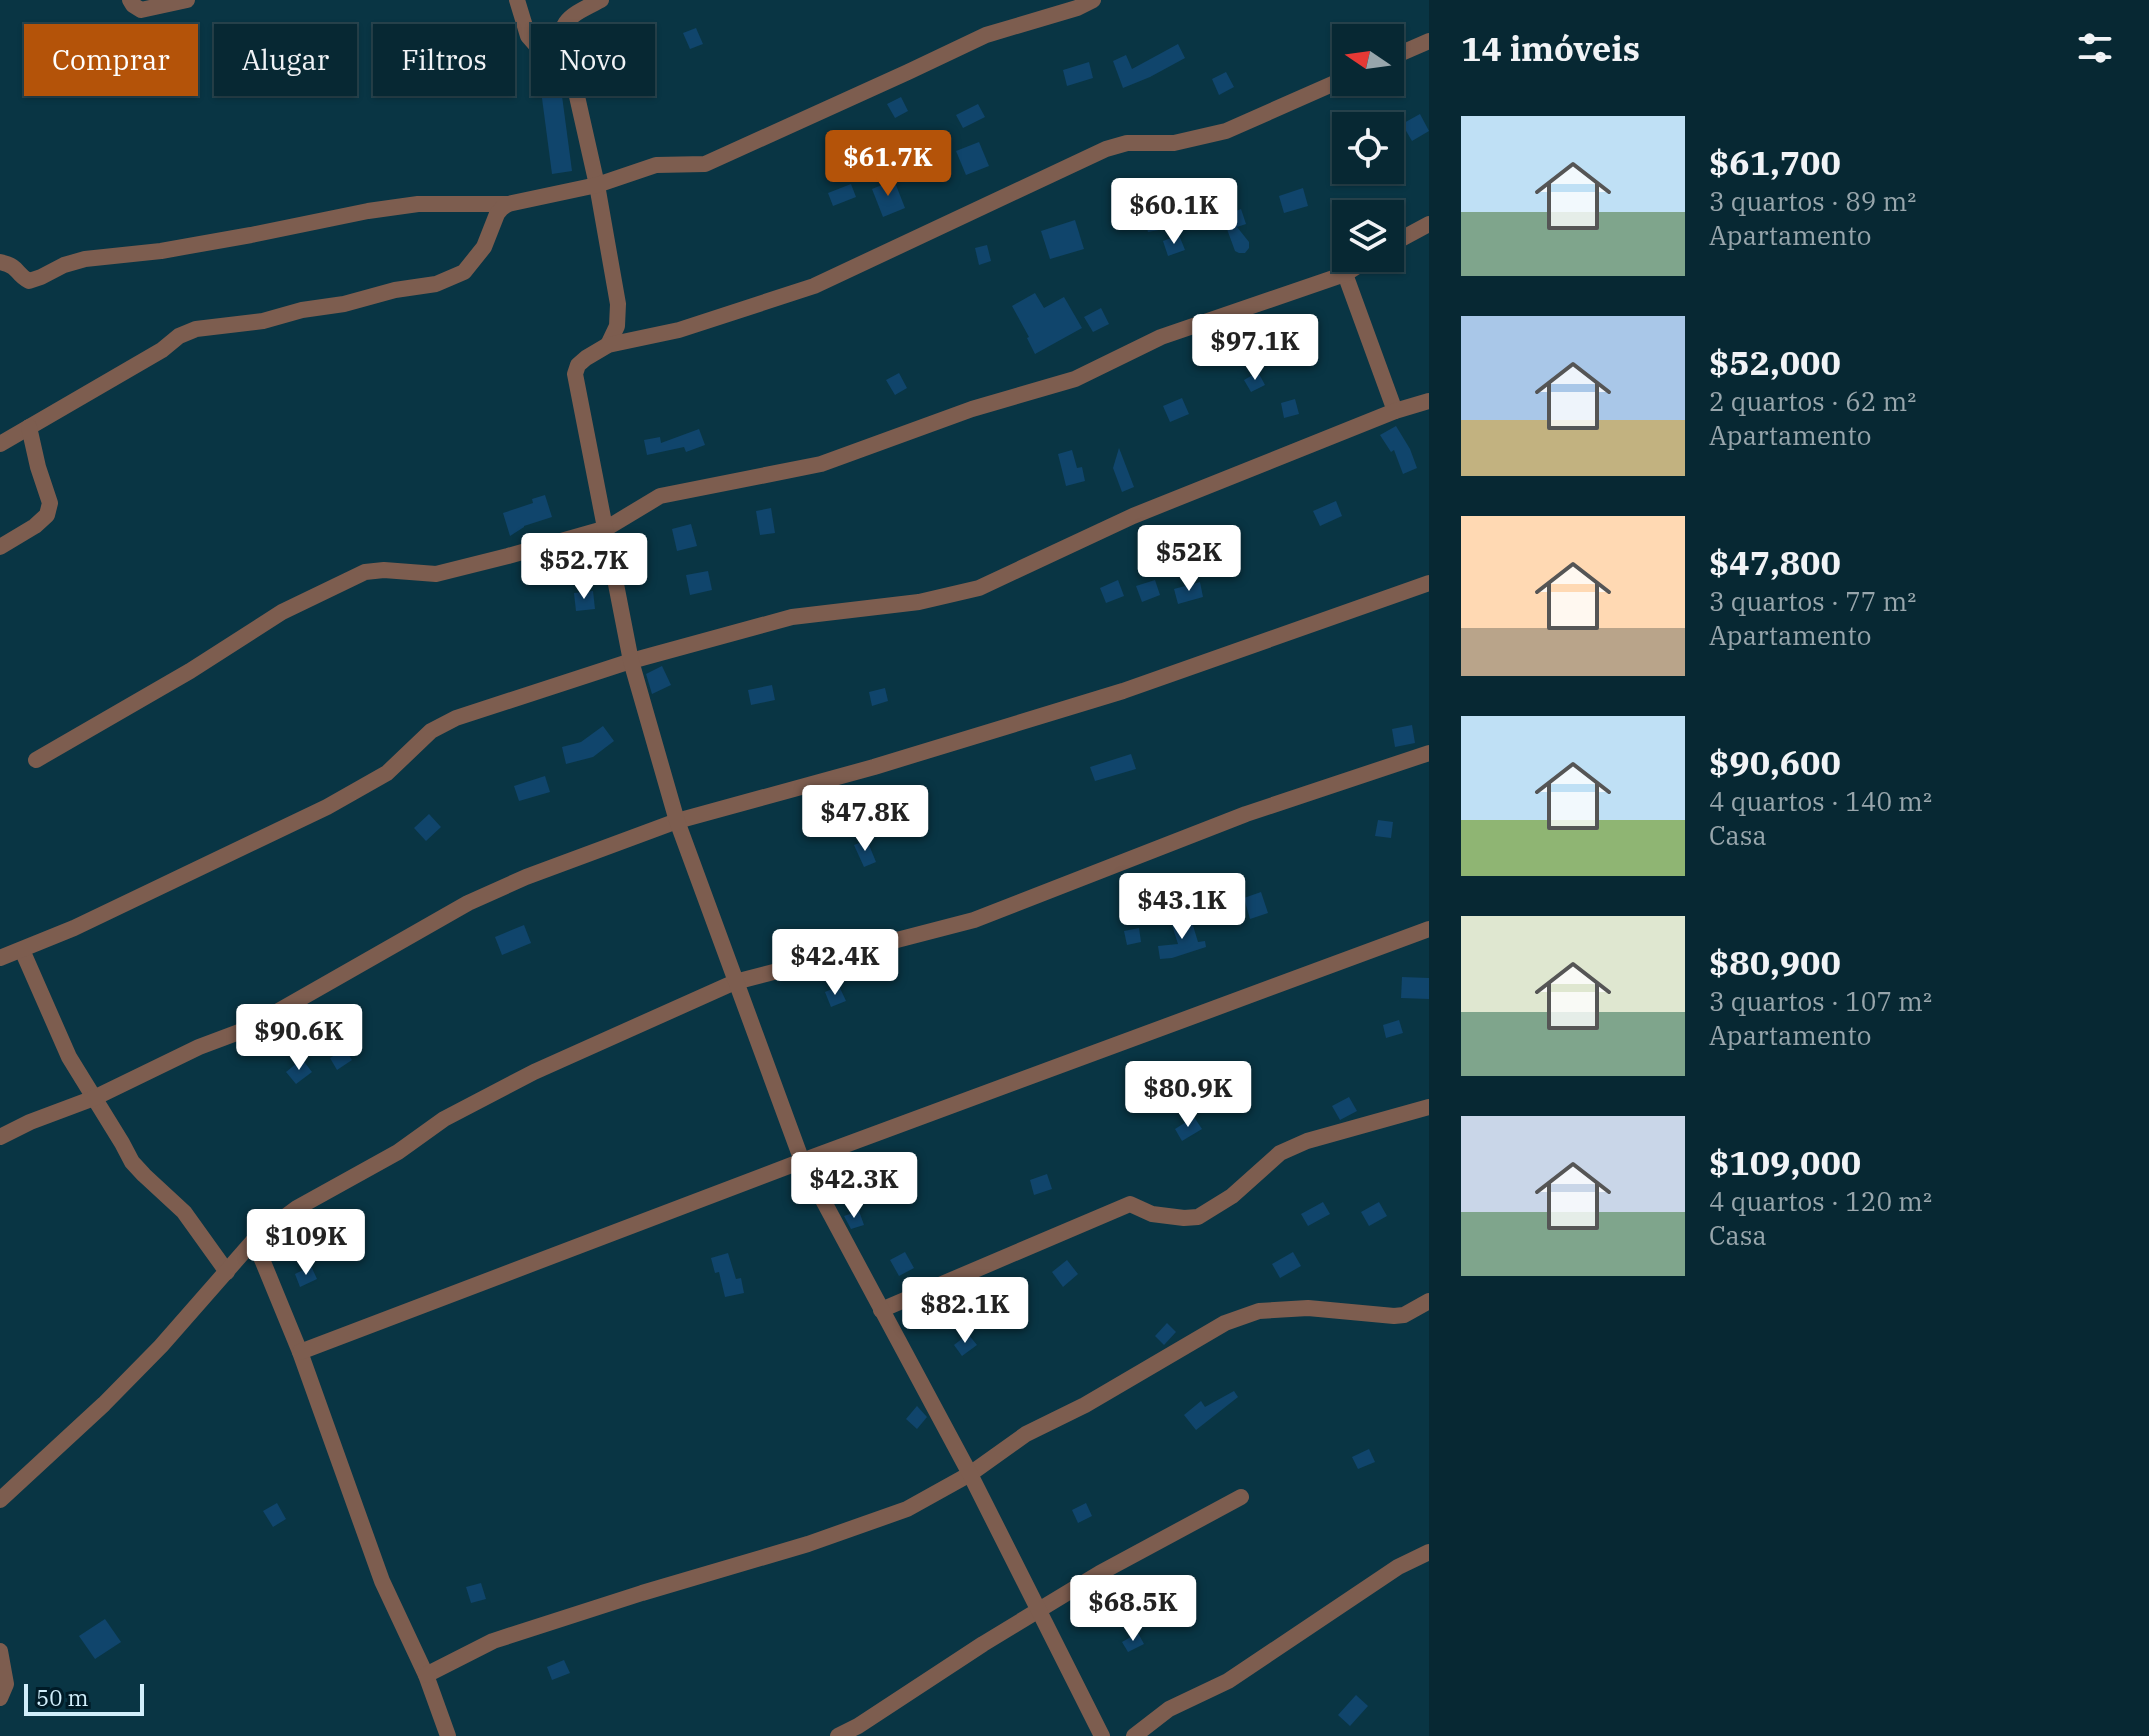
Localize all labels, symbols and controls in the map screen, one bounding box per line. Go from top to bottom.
chip: Comprar [24,24,198,96]
chip: Alugar [214,24,357,96]
chip: Filtros [373,24,515,96]
chip: Novo [531,24,655,96]
north arrow [1332,24,1404,96]
map controls [1332,24,1404,272]
text: 14 imóveis [1461,26,1640,70]
icon: filters [2073,26,2117,70]
button: locate [1332,112,1404,184]
pin: $61.7K [823,130,953,198]
text: $61.7K [843,139,933,173]
text: $61,700 [1709,140,1841,184]
icon: home [1525,148,1621,244]
pin: $60.1K [1109,178,1239,246]
text: 3 quartos · 89 m² [1709,184,1916,218]
text: $60.1K [1129,187,1219,221]
button: layers [1332,200,1404,272]
text: Apartamento [1709,218,1871,252]
pin: $97.1K [1190,314,1320,382]
text: $97.1K [1210,323,1300,357]
text: $52,000 [1709,340,1841,384]
icon: home [1525,348,1621,444]
text: 2 quartos · 62 m² [1709,384,1916,418]
text: Apartamento [1709,418,1871,452]
pin: $52K [1142,525,1236,593]
pin: $52.7K [519,533,649,601]
text: $52K [1156,534,1222,568]
text: $47,800 [1709,540,1841,584]
text: $52.7K [539,542,629,576]
icon: home [1525,548,1621,644]
text: 3 quartos · 77 m² [1709,584,1916,618]
text: Apartamento [1709,618,1871,652]
text: $90,600 [1709,740,1841,784]
icon: home [1525,748,1621,844]
text: 4 quartos · 140 m² [1709,784,1932,818]
pin: $47.8K [800,785,930,853]
text: $47.8K [820,794,910,828]
text: Casa [1709,818,1767,852]
pin: $43.1K [1117,873,1247,941]
text: $43.1K [1137,882,1227,916]
pin: $42.4K [770,929,900,997]
text: $42.4K [790,938,880,972]
text: $80,900 [1709,940,1841,984]
icon: home [1525,948,1621,1044]
text: 3 quartos · 107 m² [1709,984,1932,1018]
pin: $90.6K [234,1004,364,1072]
text: $90.6K [254,1013,344,1047]
text: Apartamento [1709,1018,1871,1052]
pin: $80.9K [1123,1061,1253,1129]
text: $80.9K [1143,1070,1233,1104]
text: $109,000 [1709,1140,1861,1184]
icon: home [1525,1148,1621,1244]
pin: $42.3K [789,1152,919,1220]
text: $42.3K [809,1161,899,1195]
text: 4 quartos · 120 m² [1709,1184,1932,1218]
pin: $109K [250,1209,362,1277]
text: $109K [265,1218,347,1252]
text: Casa [1709,1218,1767,1252]
pin: $82.1K [900,1277,1030,1345]
text: $82.1K [920,1286,1010,1320]
pin: $68.5K [1068,1575,1198,1643]
text: $68.5K [1088,1584,1178,1618]
scale bar [24,1680,144,1716]
text: 50 m [36,1683,88,1712]

